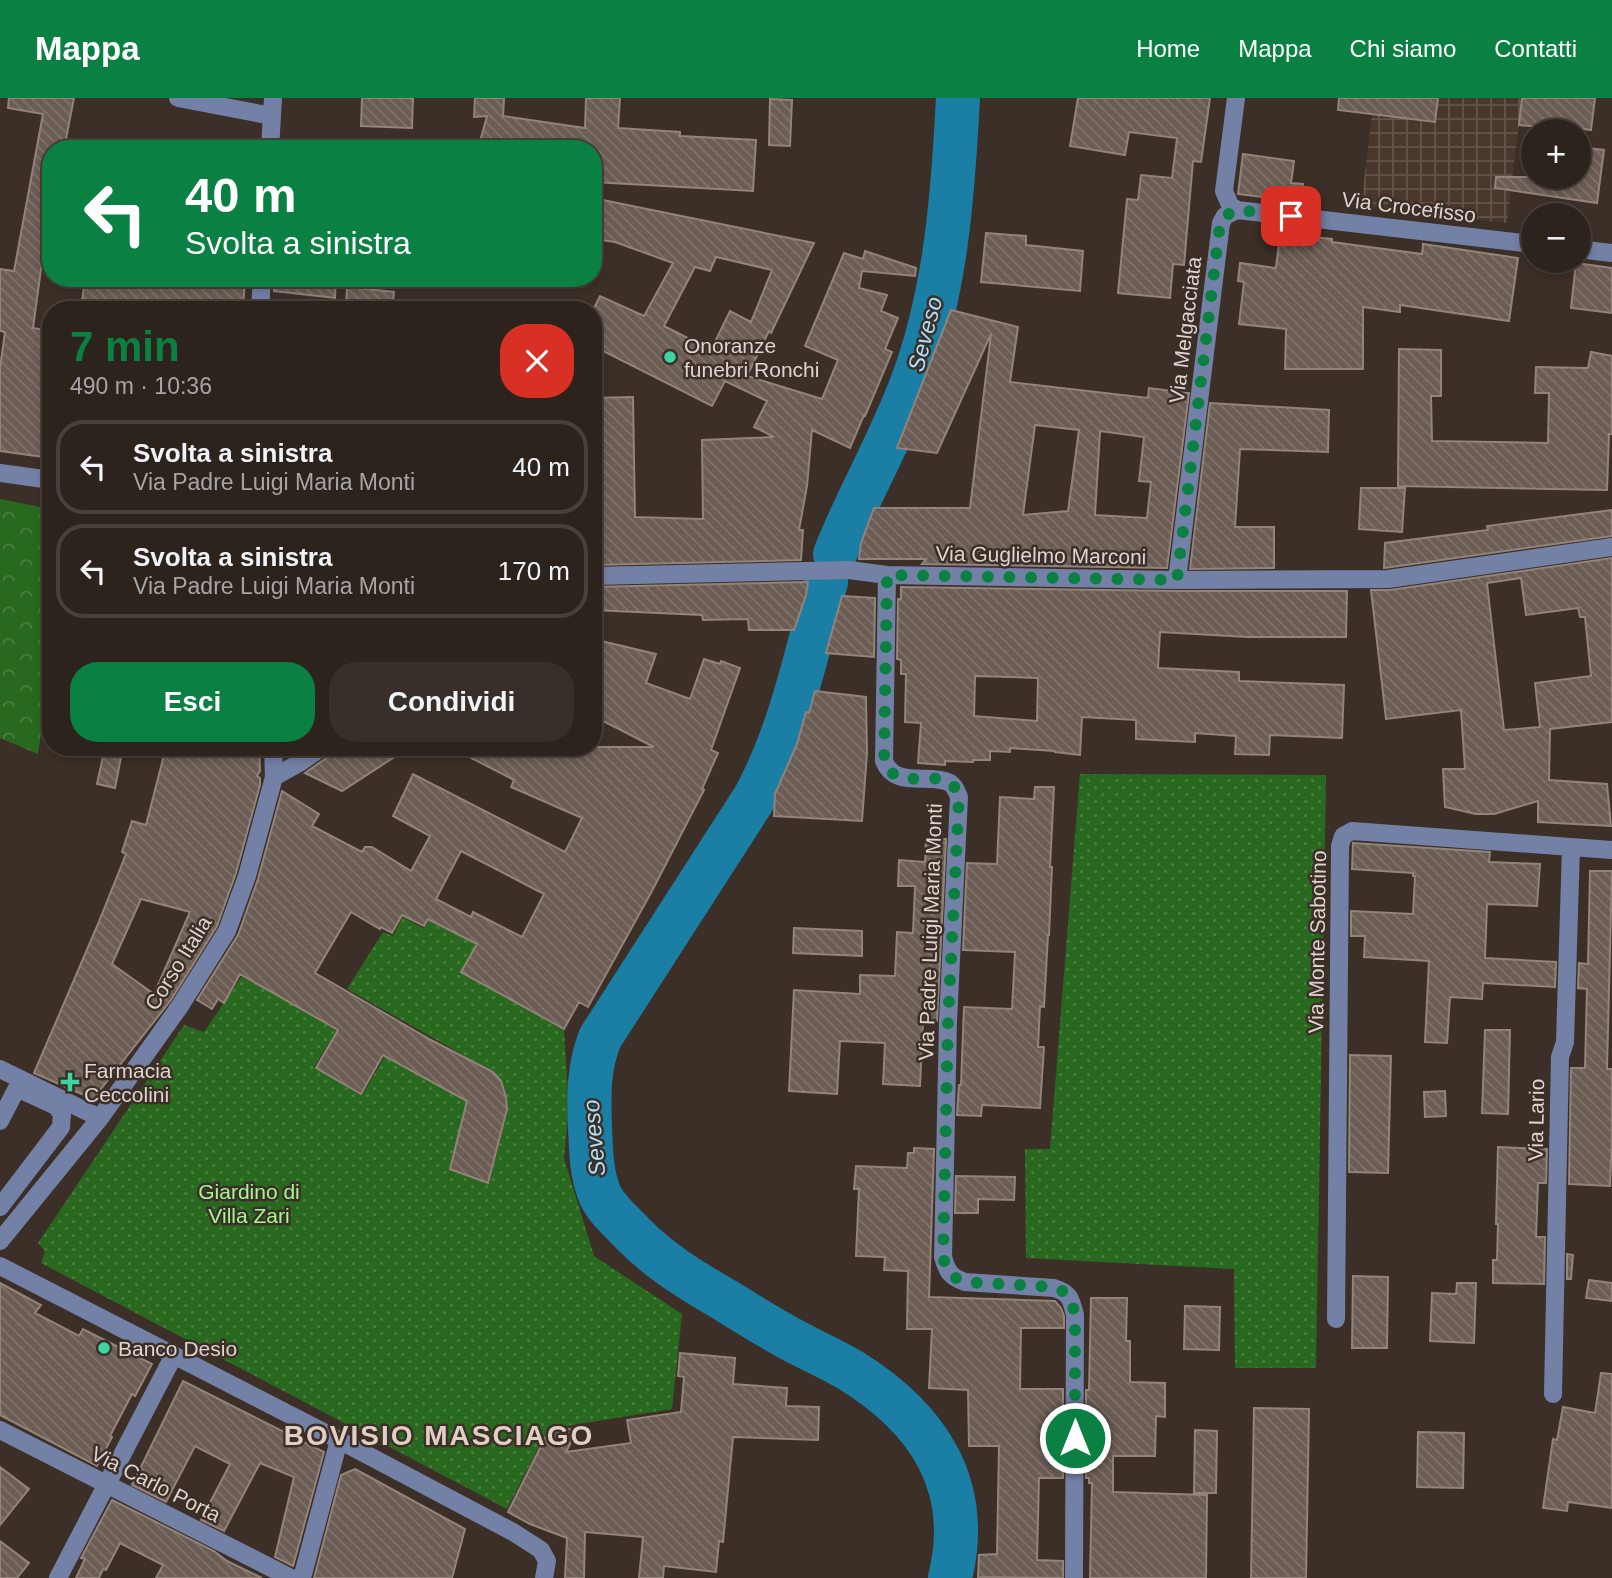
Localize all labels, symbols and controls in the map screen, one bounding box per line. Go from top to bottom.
text: Mappa [35,30,140,67]
text: Home [1136,35,1200,62]
text: Mappa [1238,35,1312,62]
text: Chi siamo [1350,35,1456,62]
text: Contatti [1494,35,1577,62]
map controls [1521,119,1591,273]
button: + [1521,119,1591,189]
icon: left [70,168,161,259]
text: 40 m [185,168,297,222]
pin [1261,186,1321,246]
street label: Via Crocefisso [1341,187,1477,227]
icon: arrive [1272,197,1310,235]
button: − [1521,203,1591,273]
text: Svolta a sinistra [185,225,411,261]
street label: Via Melgacciata [1165,255,1205,405]
water label: Seveso [903,293,948,374]
text: 7 min [70,323,180,370]
button: close [500,324,574,398]
place label: Onoranze funebri Ronchi [684,334,819,381]
marker: Onoranze funebri Ronchi [662,349,678,365]
text: 490 m · 10:36 [70,373,212,399]
text: Svolta a sinistra [133,438,332,468]
icon: left [74,448,112,486]
text: 40 m [512,452,570,482]
text: Via Padre Luigi Maria Monti [133,469,415,495]
text: Svolta a sinistra [133,542,332,572]
street label: Via Guglielmo Marconi [935,542,1147,568]
icon: left [74,552,112,590]
text: 170 m [498,556,570,586]
text: Via Padre Luigi Maria Monti [133,573,415,599]
button: Esci [70,662,315,742]
button: Condividi [329,662,574,742]
street label: Via Padre Luigi Maria Monti [914,803,946,1061]
street label: Via Monte Sabotino [1304,850,1330,1034]
street label: Corso Italia [140,912,216,1014]
place label: Farmacia Ceccolini [84,1059,172,1106]
marker: Farmacia Ceccolini [62,1074,78,1090]
street label: Via Lario [1524,1079,1548,1161]
water label: Seveso [578,1098,610,1177]
park label: Giardino di Villa Zari [198,1180,300,1227]
place label: Banco Desio [118,1337,237,1360]
marker: Banco Desio [96,1340,112,1356]
position arrow [1038,1401,1112,1475]
district label: BOVISIO MASCIAGO [284,1420,594,1451]
street label: Via Carlo Porta [88,1442,225,1527]

